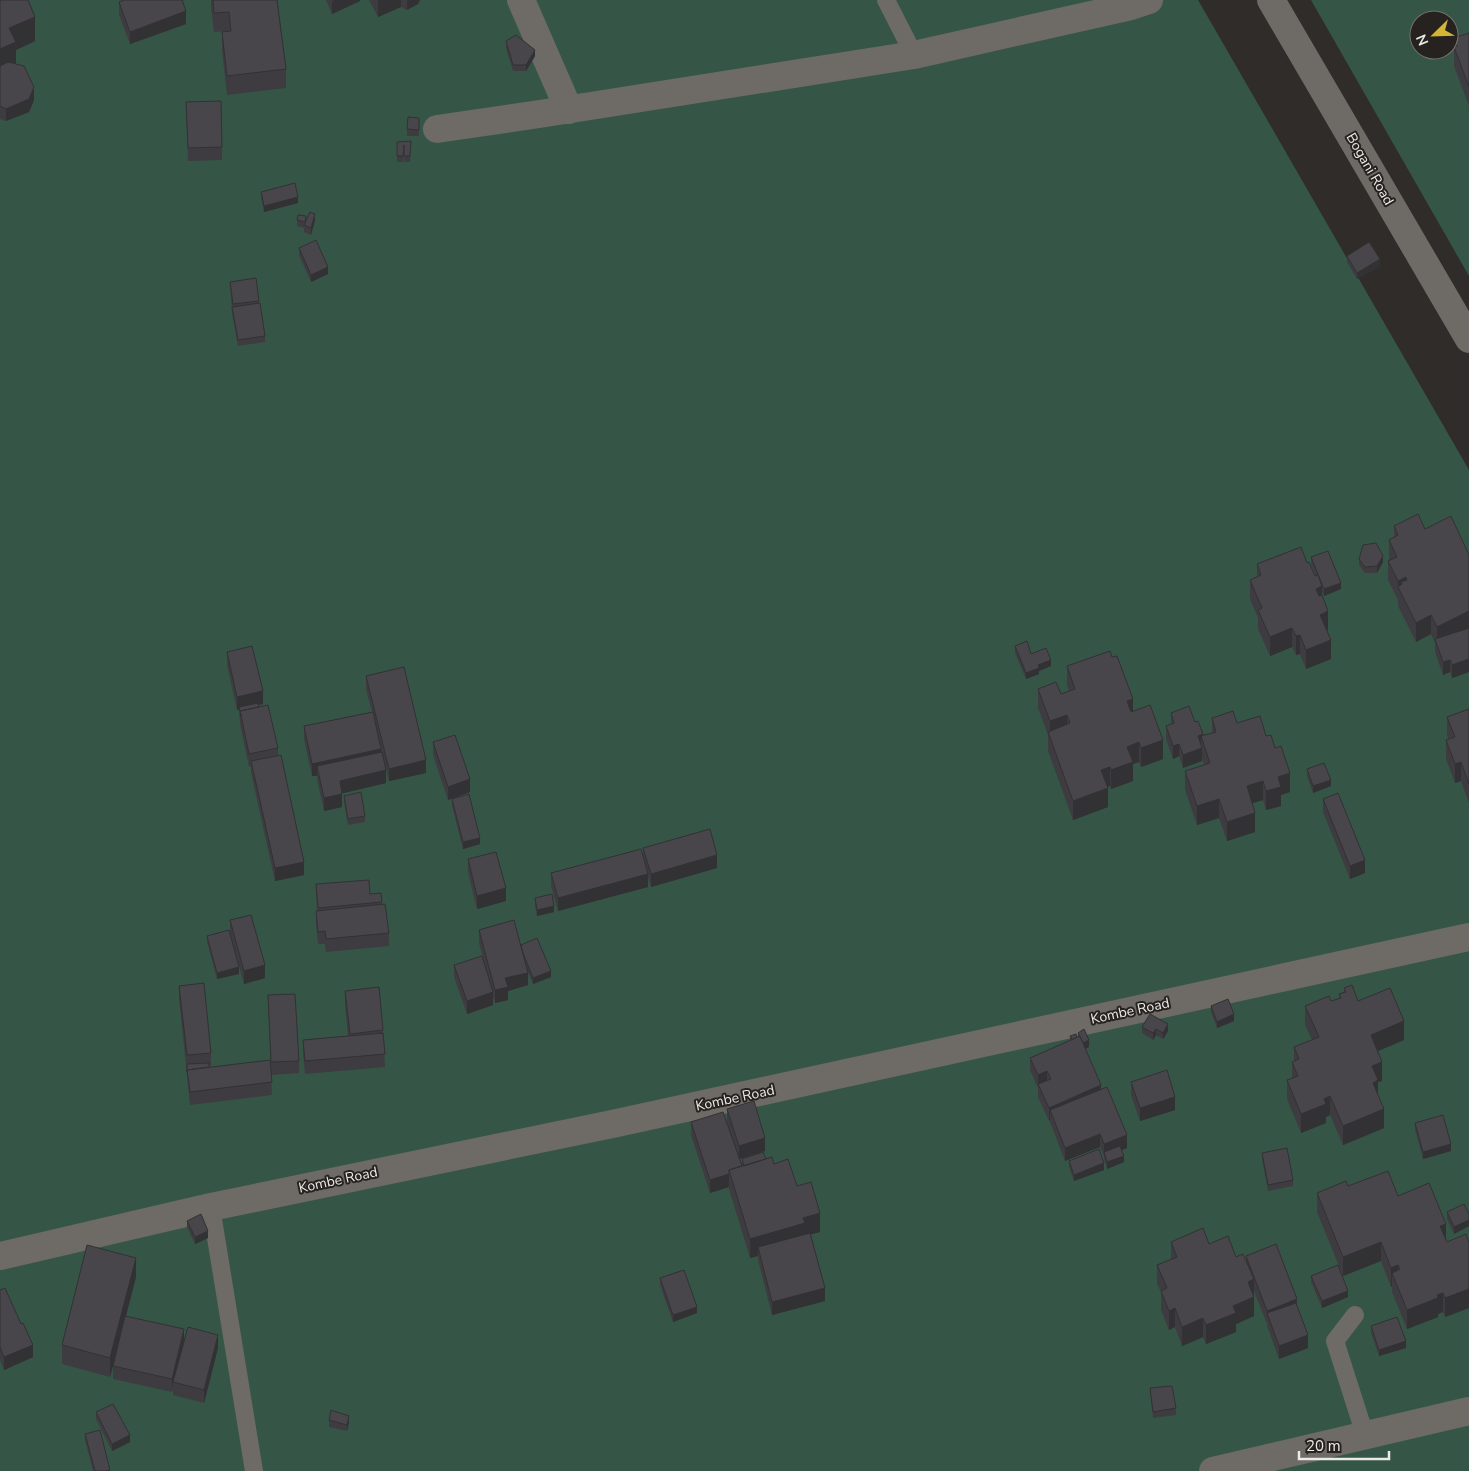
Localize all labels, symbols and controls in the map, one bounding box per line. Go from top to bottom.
north arrow [1409,10,1459,60]
text: N [1412,31,1433,48]
street label: Bogani Road [1342,130,1398,208]
street label: Kombe Road [1089,993,1171,1029]
street label: Kombe Road [694,1080,776,1116]
street label: Kombe Road [297,1162,379,1198]
scale bar [1299,1428,1389,1460]
text: 20 m [1306,1436,1341,1456]

